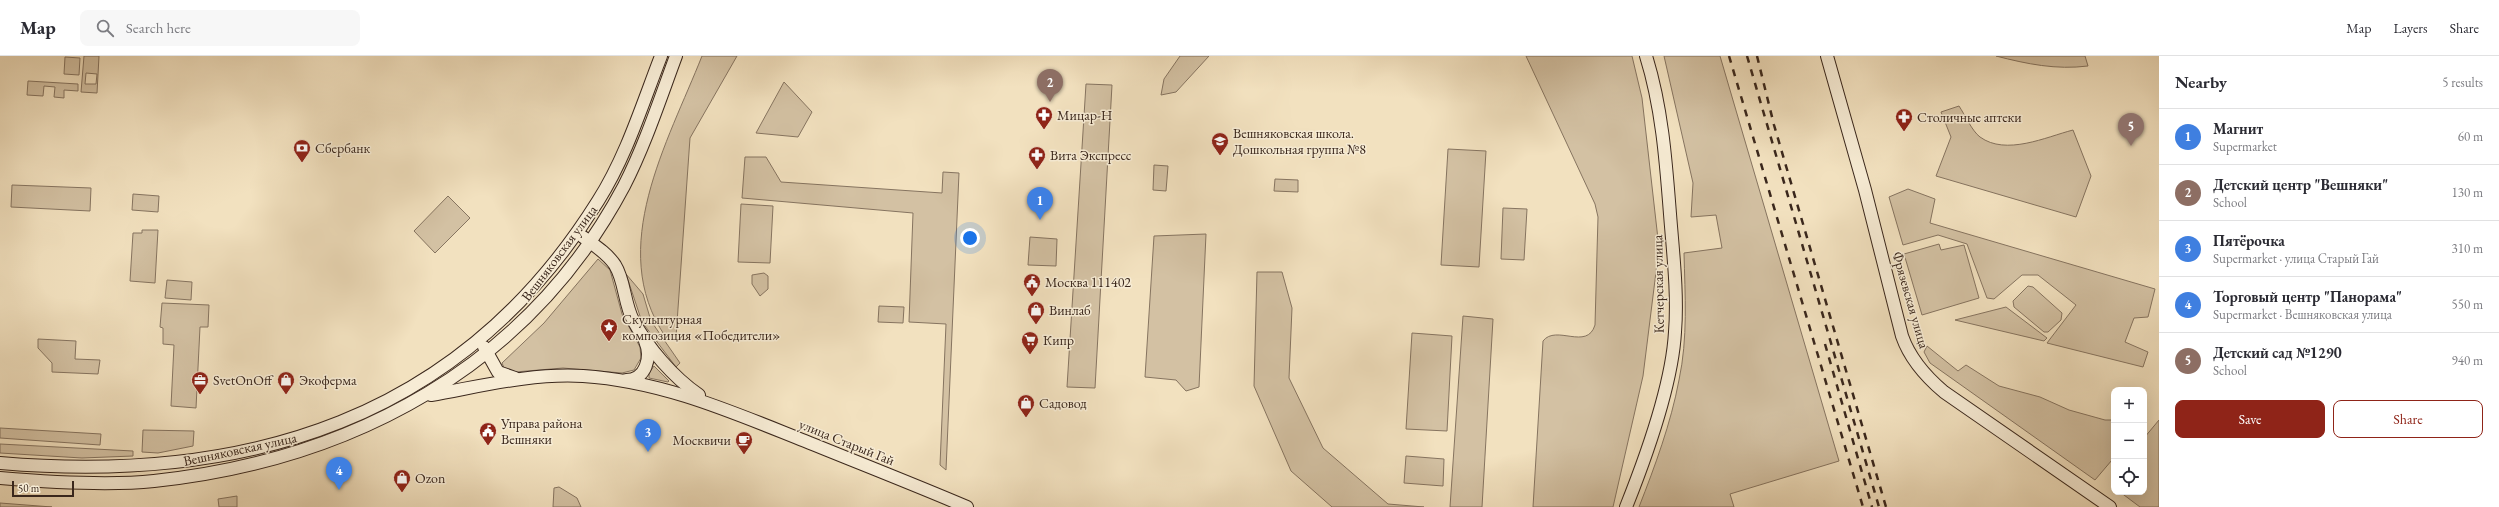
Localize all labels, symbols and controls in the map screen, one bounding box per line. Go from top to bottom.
search box [80,10,360,46]
text: Map [20,15,56,40]
icon: search [94,17,116,39]
text: Search here [126,18,191,37]
text: Map [2346,19,2371,37]
text: Layers [2393,19,2428,37]
text: Share [2450,19,2479,37]
pin: 2 [1037,69,1063,102]
text: Nearby [2175,71,2227,93]
text: 5 results [2442,74,2483,91]
pharmacy icon: Мицар-Н [1034,105,1054,130]
place label: Мицар-Н [1057,106,1112,124]
pharmacy icon: Столичные аптеки [1894,107,1914,132]
place label: Столичные аптеки [1917,108,2022,126]
pin: 5 [2118,113,2144,146]
text: Магнит [2213,119,2263,138]
place label: Вешняковская школа. Дошкольная группа №8 [1233,124,1366,158]
text: 1 [2185,128,2191,145]
text: 60 m [2458,128,2483,145]
school or university icon: Вешняковская школа. Дошкольная группа №8 [1210,131,1230,156]
bank icon: Сбербанк [292,138,312,163]
text: Supermarket [2213,138,2277,155]
place label: Сбербанк [315,139,371,157]
pharmacy icon: Вита Экспресс [1027,145,1047,170]
place label: Вита Экспресс [1050,146,1132,164]
text: Детский центр "Вешняки" [2213,175,2388,194]
text: 2 [2185,184,2191,201]
text: 130 m [2452,184,2483,201]
pin: 1 [1027,187,1053,220]
text: School [2213,194,2247,211]
street label: Вешняковская улица [517,201,601,305]
your location [960,228,980,248]
text: Пятёрочка [2213,231,2285,250]
street label: Кетчерская улица [1648,234,1668,333]
text: 3 [2185,240,2191,257]
text: 310 m [2452,240,2483,257]
street label: Фрязевская улица [1889,249,1934,351]
text: Supermarket · улица Старый Гай [2213,250,2379,267]
public building icon: Москва 111402 [1022,272,1042,297]
place label: Москва 111402 [1045,273,1131,291]
text: Торговый центр "Панорама" [2213,287,2402,306]
text: 4 [2185,296,2191,313]
text: 550 m [2452,296,2483,313]
shop icon: Винлаб [1026,300,1046,325]
place label: Винлаб [1049,301,1091,319]
text: Supermarket · Вешняковская улица [2213,306,2392,323]
place label: Скульптурная композиция «Победители» [622,310,780,344]
place icon: Скульптурная композиция «Победители» [599,317,619,342]
supermarket icon: Кипр [1020,330,1040,355]
place label: Кипр [1043,331,1074,349]
text: Детский сад №1290 [2213,343,2342,362]
text: 5 [2185,352,2191,369]
text: 940 m [2452,352,2483,369]
text: School [2213,362,2247,379]
office icon: SvetOnOff [190,370,210,395]
shop icon: Экоферма [276,370,296,395]
place label: SvetOnOff [213,371,274,389]
place label: Экоферма [299,371,357,389]
map controls [2111,387,2147,495]
button: + [2111,387,2147,423]
shop icon: Садовод [1016,393,1036,418]
place label: Садовод [1039,394,1087,412]
button: Save [2175,400,2325,438]
button: Share [2333,400,2483,438]
place label: Управа района Вешняки [500,414,583,448]
street label: улица Старый Гай [797,415,898,470]
pin: 3 [635,419,661,452]
public building icon: Управа района Вешняки [478,421,498,446]
button: − [2111,423,2147,459]
street label: Вешняковская улица [182,428,299,470]
cafe icon: Москвичи [734,430,754,455]
place label: Москвичи [673,431,732,449]
pin: 4 [326,457,352,490]
button: locate [2111,459,2147,495]
shop icon: Ozon [392,468,412,493]
place label: Ozon [415,469,446,487]
scale bar [12,479,74,498]
text: 50 m [18,481,39,495]

